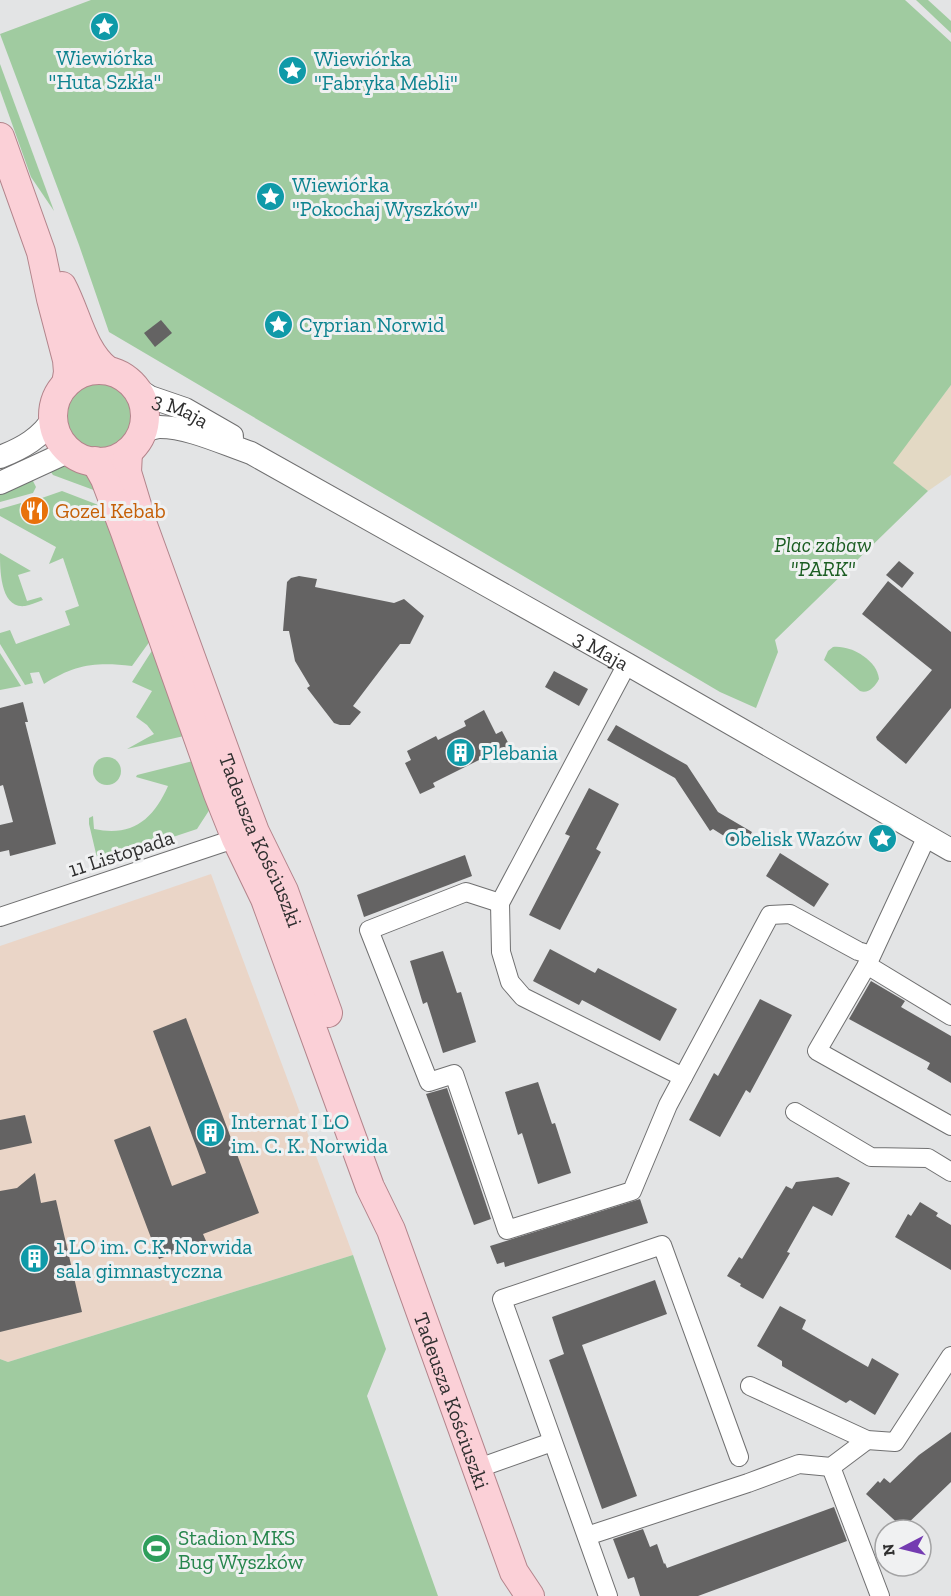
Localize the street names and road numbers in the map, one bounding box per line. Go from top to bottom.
street label: 3 Maja [150,386,214,433]
street label: 3 Maja [570,624,634,675]
street label: Tadeusza Kościuszki [214,750,308,930]
street label: 11 Listopada [65,824,177,882]
street label: Tadeusza Kościuszki [409,1309,496,1492]

